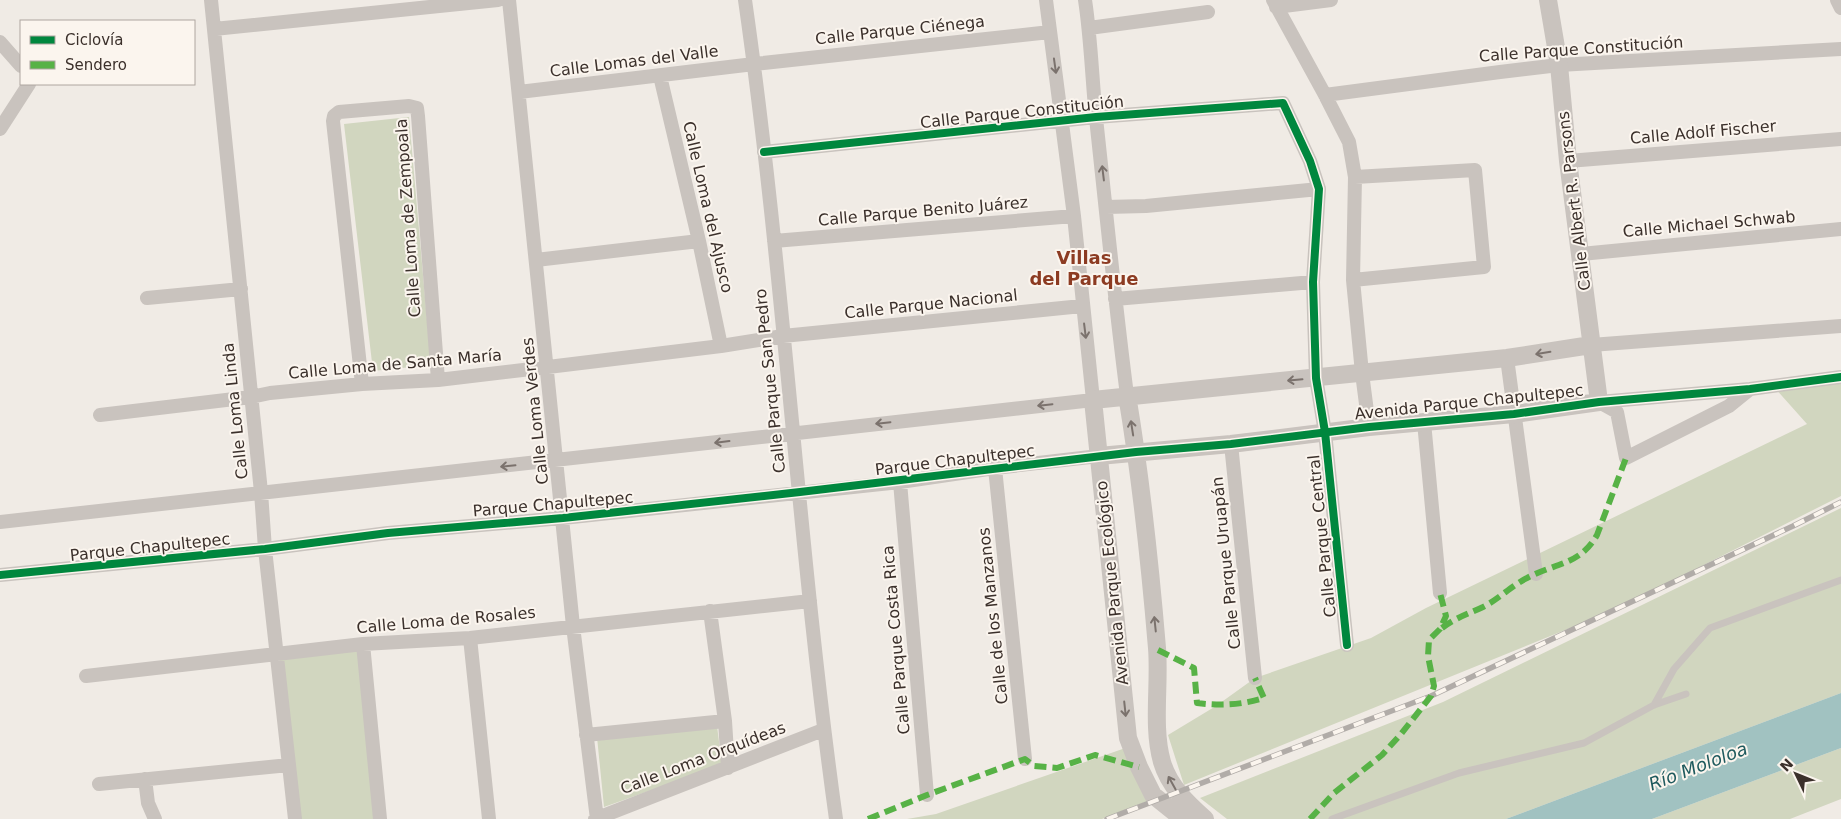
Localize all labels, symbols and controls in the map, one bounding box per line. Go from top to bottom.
street label: Calle Parque Ciénega [814,12,986,48]
legend [20,20,195,85]
text: Ciclovía [65,31,123,49]
street label: Calle Parque Constitución [1478,32,1684,66]
street label: Calle Lomas del Valle [549,41,719,81]
text: Sendero [65,56,127,74]
one-way arrow [1050,57,1060,73]
street label: Calle Parque Constitución [919,92,1125,132]
street label: Calle Albert R. Parsons [1554,110,1594,292]
street label: Calle Adolf Fischer [1629,116,1777,148]
street label: Calle Loma de Zempoala [392,118,424,318]
street label: Calle Loma del Ajusco [679,119,737,295]
one-way arrow [1098,165,1108,181]
street label: Calle Parque Benito Juárez [817,192,1029,230]
street label: Calle Michael Schwab [1622,207,1796,241]
district label: Villas del Parque [1029,247,1139,289]
street label: Calle Parque Nacional [843,285,1019,323]
street label: Calle Parque San Pedro [751,288,789,474]
one-way arrow [1080,323,1090,339]
street label: Calle Loma Verdes [518,336,552,486]
street label: Calle Loma Linda [218,342,252,480]
street label: Calle Loma de Santa María [287,345,503,383]
one-way arrow [1536,348,1552,358]
one-way arrow [1287,376,1303,385]
street label: Avenida Parque Chapultepec [1354,381,1584,423]
one-way arrow [1037,400,1053,410]
one-way arrow [875,418,891,428]
one-way arrow [1127,420,1137,436]
one-way arrow [714,437,730,447]
street label: Parque Chapultepec [874,441,1036,479]
street label: Calle Parque Central [1304,454,1340,618]
one-way arrow [500,461,516,471]
street label: Calle Parque Uruapán [1207,476,1245,650]
street label: Avenida Parque Ecológico [1092,480,1132,686]
street label: Parque Chapultepec [472,488,634,520]
street label: Calle de los Manzanos [974,527,1012,705]
street label: Parque Chapultepec [69,529,231,565]
street label: Calle Parque Costa Rica [878,545,914,735]
street label: Calle Loma de Rosales [356,603,536,637]
one-way arrow [1150,616,1160,632]
one-way arrow [1120,701,1130,717]
street label: Calle Loma Orquídeas [618,718,788,798]
water label: Río Mololoa [1646,738,1750,794]
north arrow [1771,749,1821,799]
text: N [1777,755,1796,775]
one-way arrow [1167,776,1177,791]

